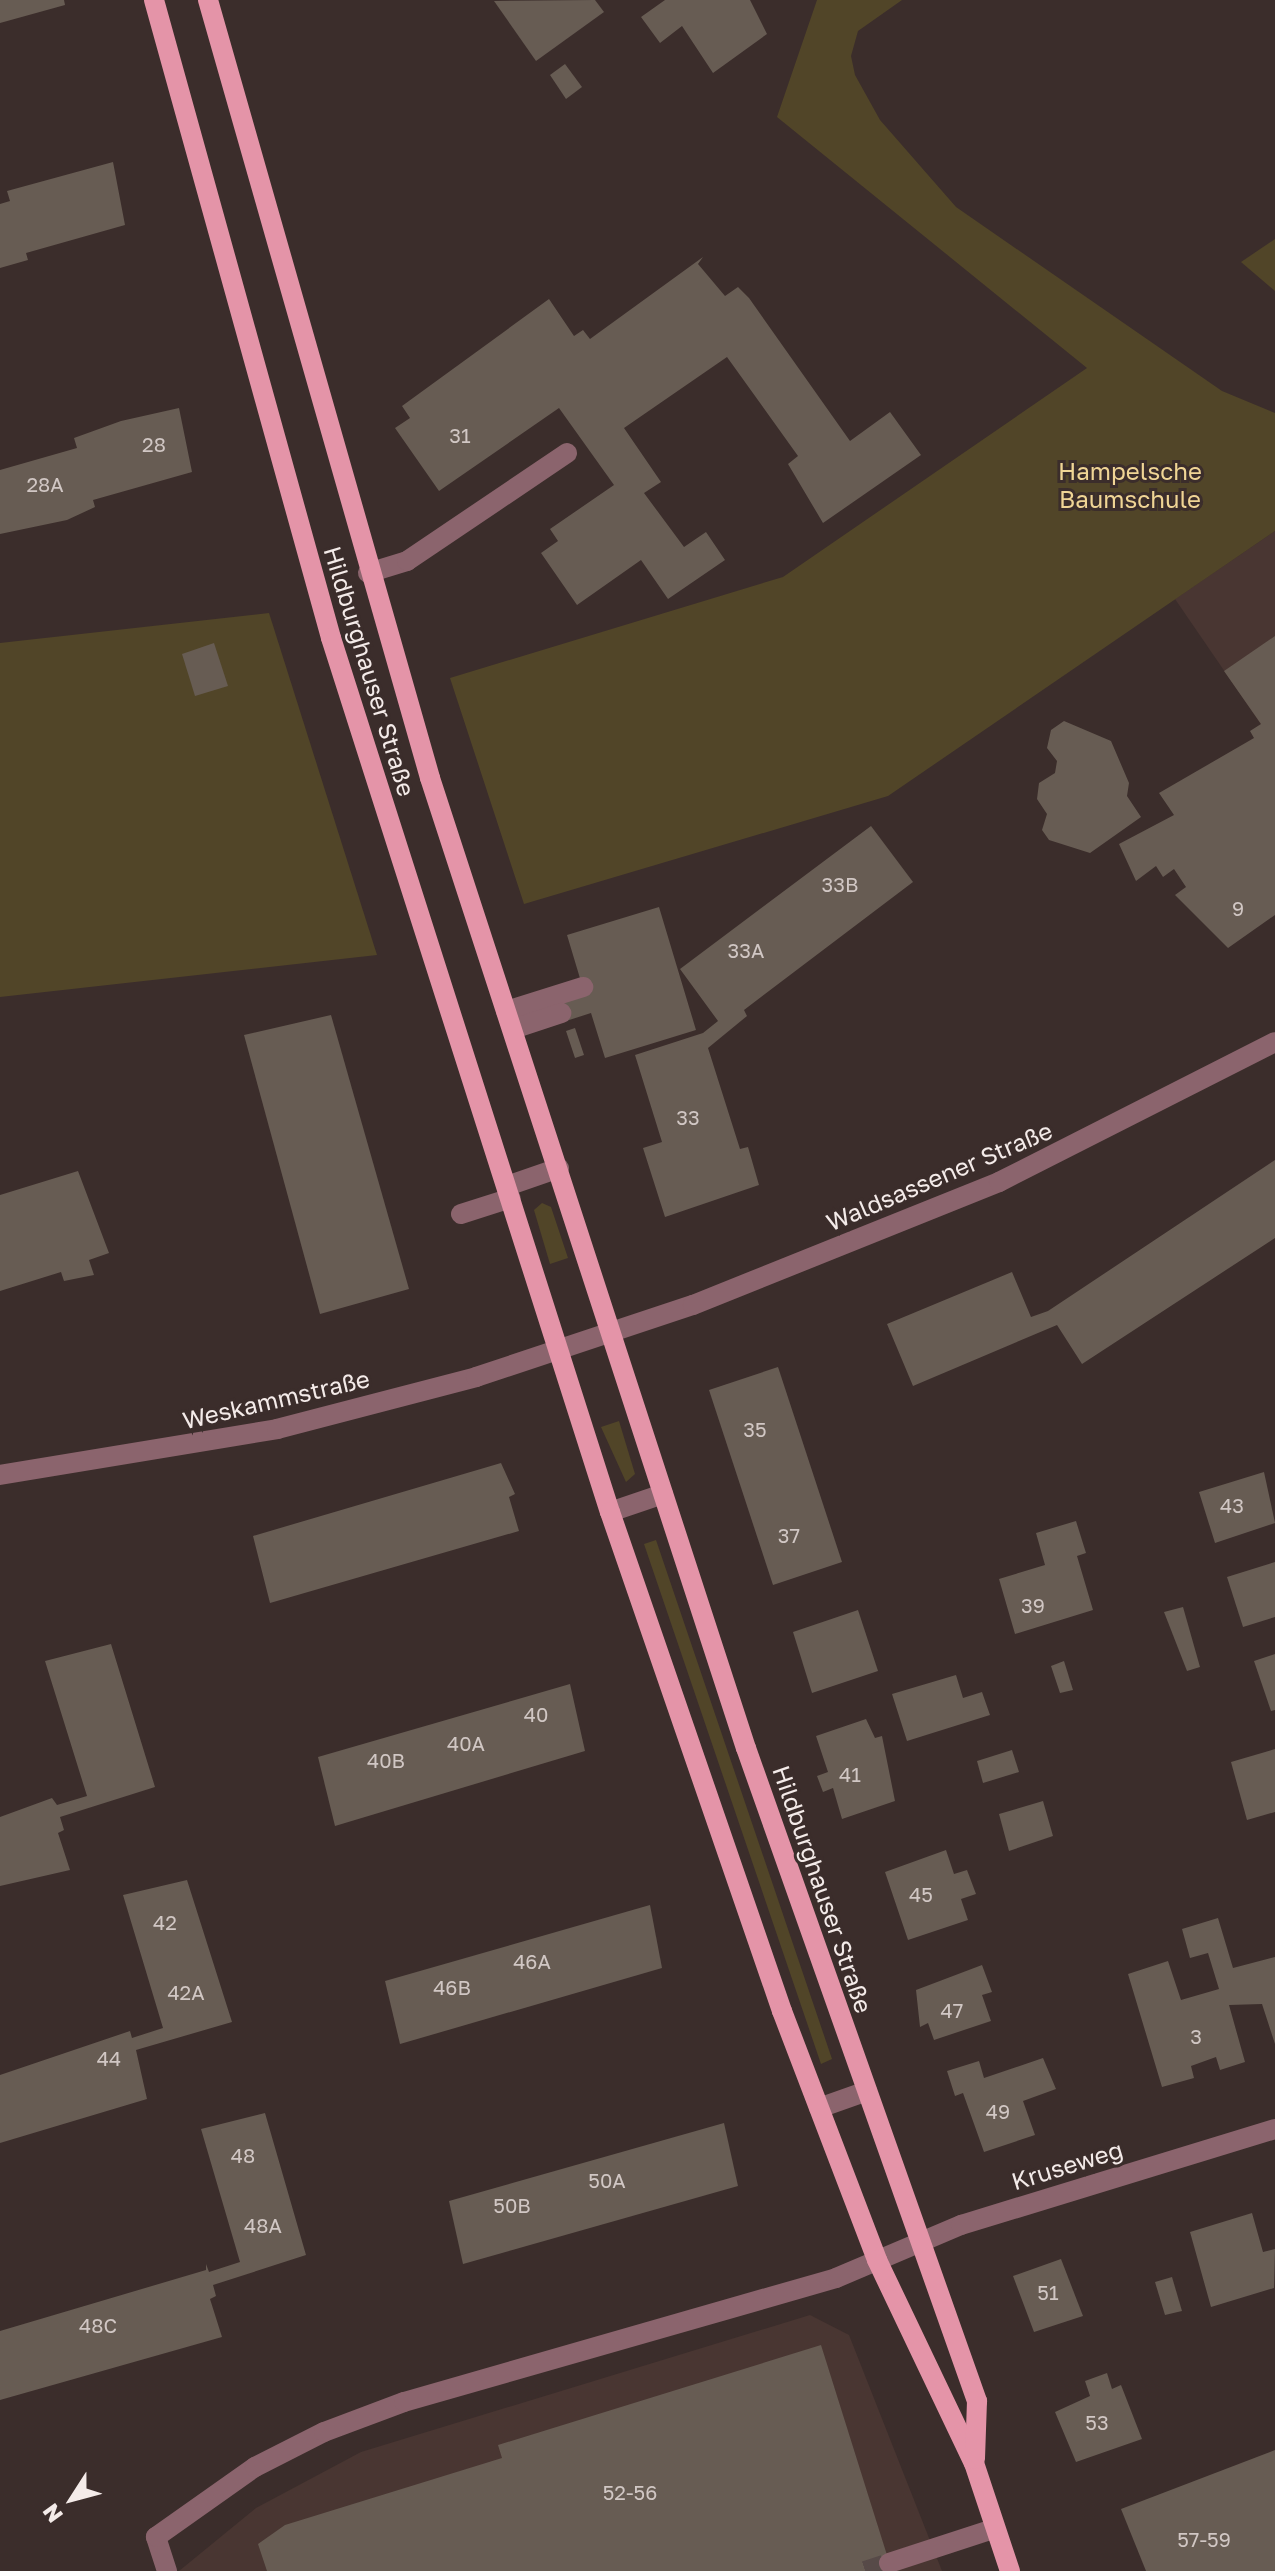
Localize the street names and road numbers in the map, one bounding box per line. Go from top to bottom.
street label: Hildburghauser Straße [318,543,422,799]
street label: Waldsassener Straße [822,1115,1056,1237]
street label: Weskammstraße [180,1363,372,1435]
street label: Hildburghauser Straße [767,1761,879,2017]
street label: Kruseweg [1008,2134,1126,2196]

